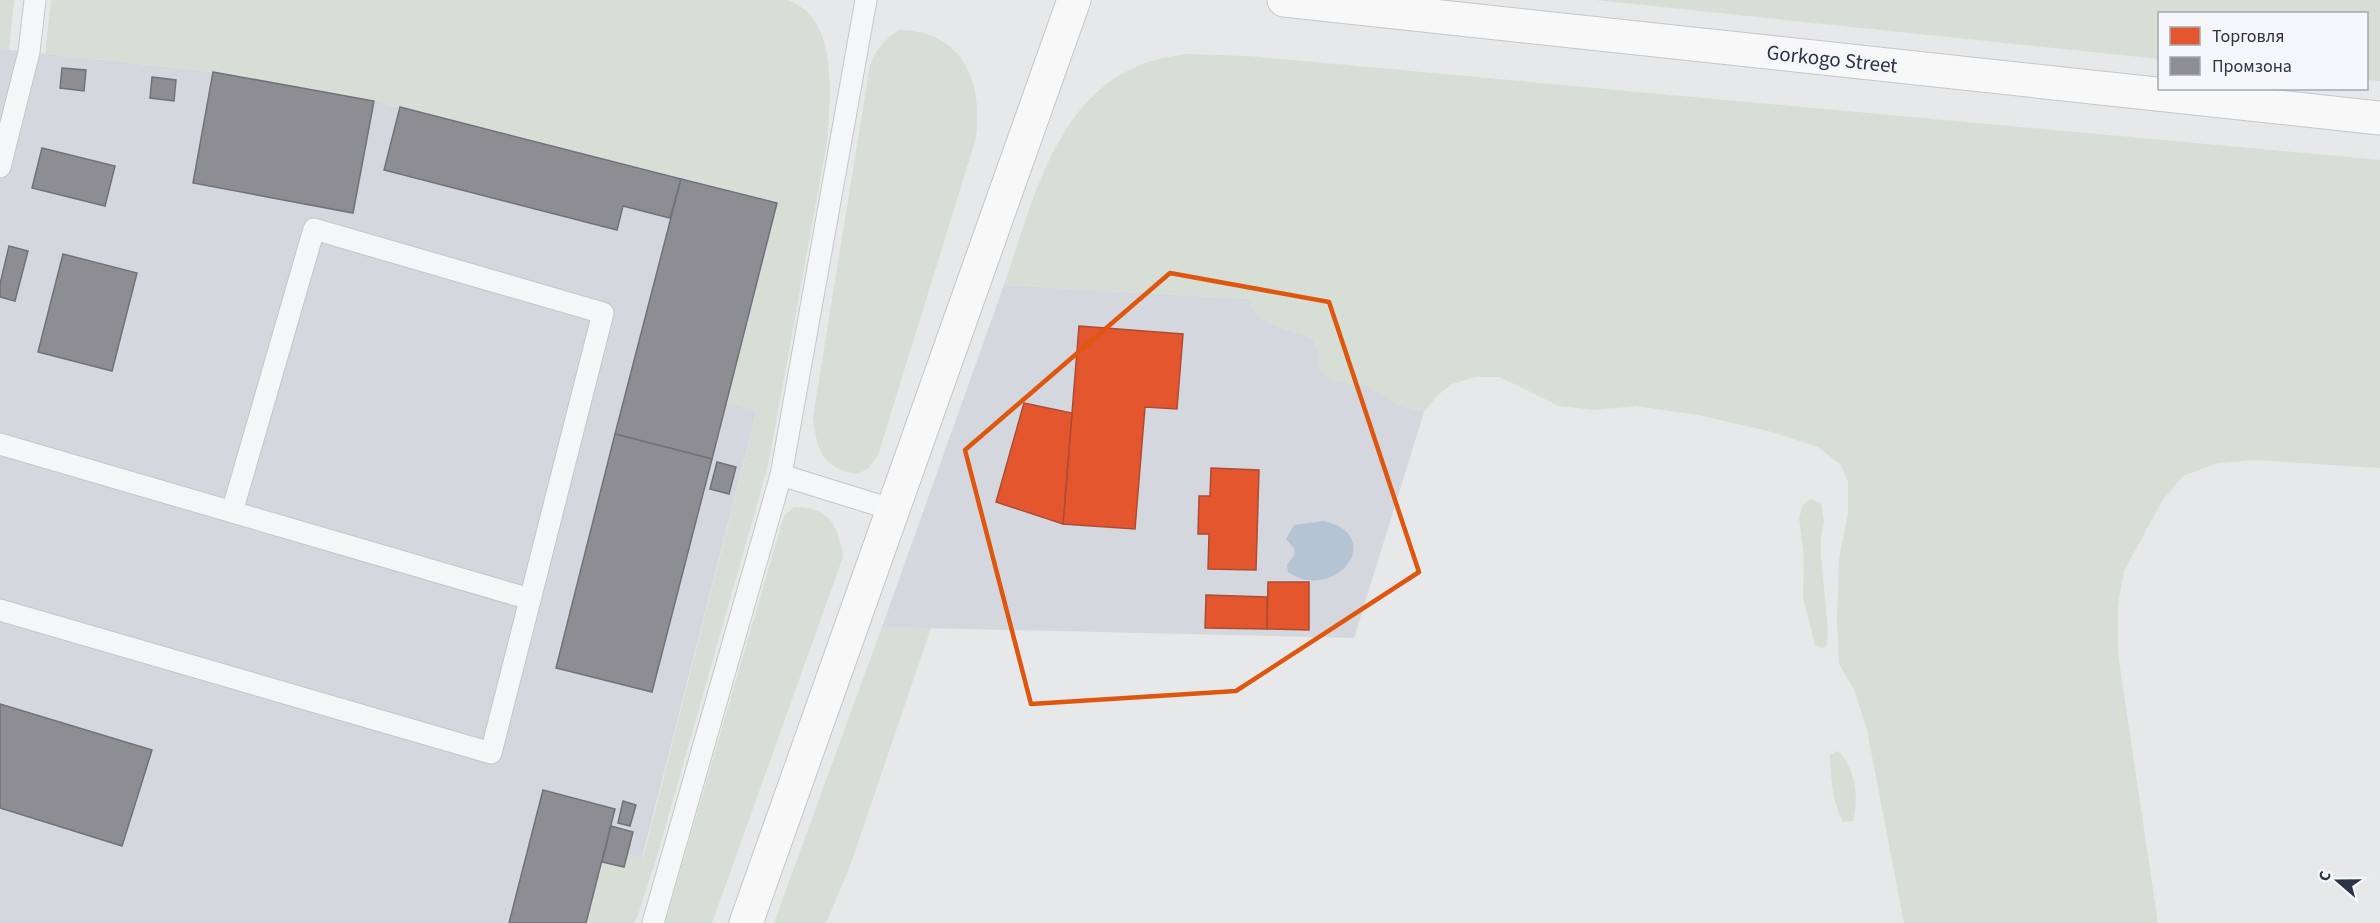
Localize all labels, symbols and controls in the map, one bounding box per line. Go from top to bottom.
legend [2158,12,2368,90]
text: Торговля [2212,24,2285,49]
street label: Gorkogo Street [1765,37,1899,81]
text: Промзона [2212,54,2292,79]
north arrow [2308,851,2368,911]
text: С [2313,868,2337,884]

